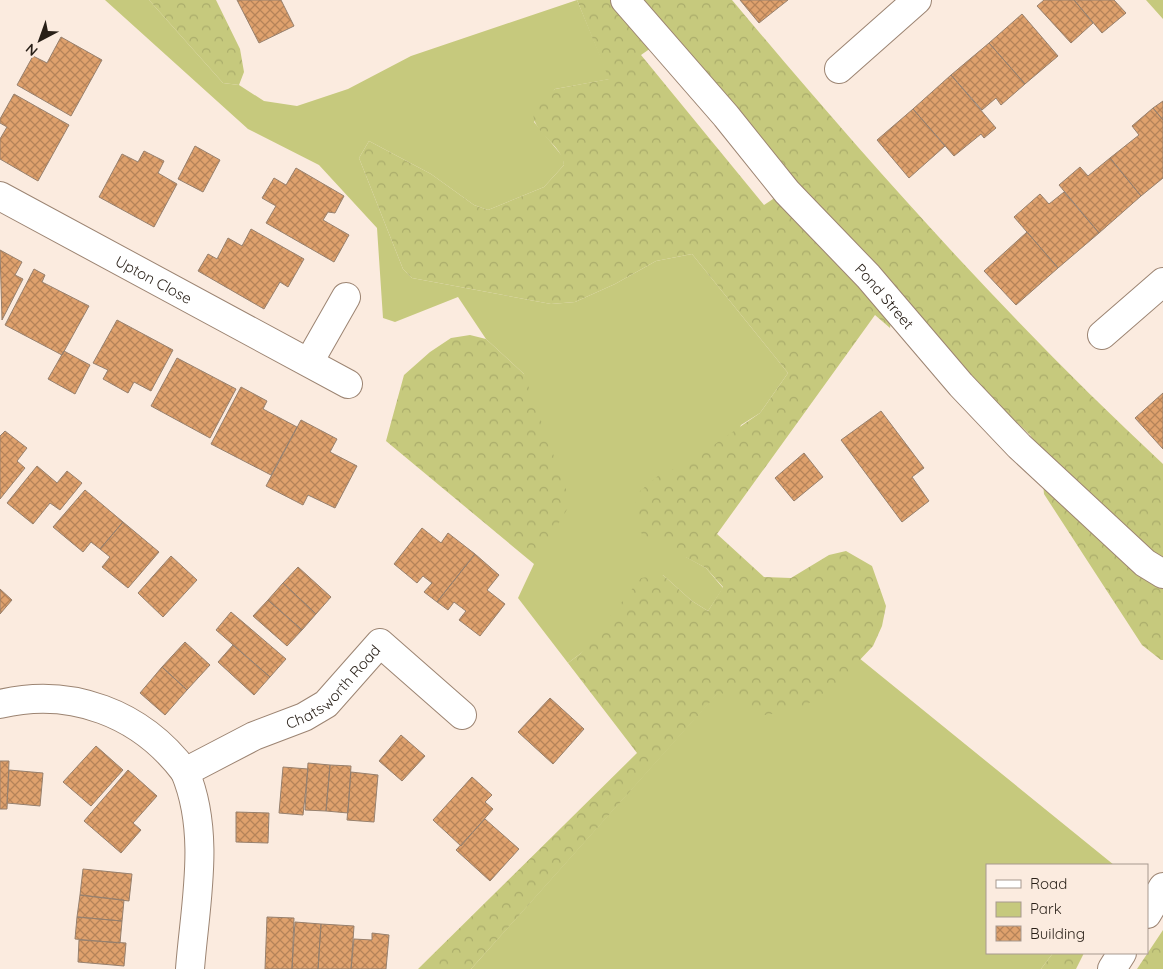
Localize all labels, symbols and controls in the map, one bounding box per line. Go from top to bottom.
north arrow [15,15,65,65]
text: N [22,40,41,60]
street label: Upton Close [112,251,196,308]
street label: Pond Street [851,259,918,333]
street label: Chatsworth Road [283,640,384,733]
legend [986,864,1148,954]
text: Road [1030,874,1067,893]
text: Park [1030,899,1062,918]
text: Building [1030,924,1085,943]

